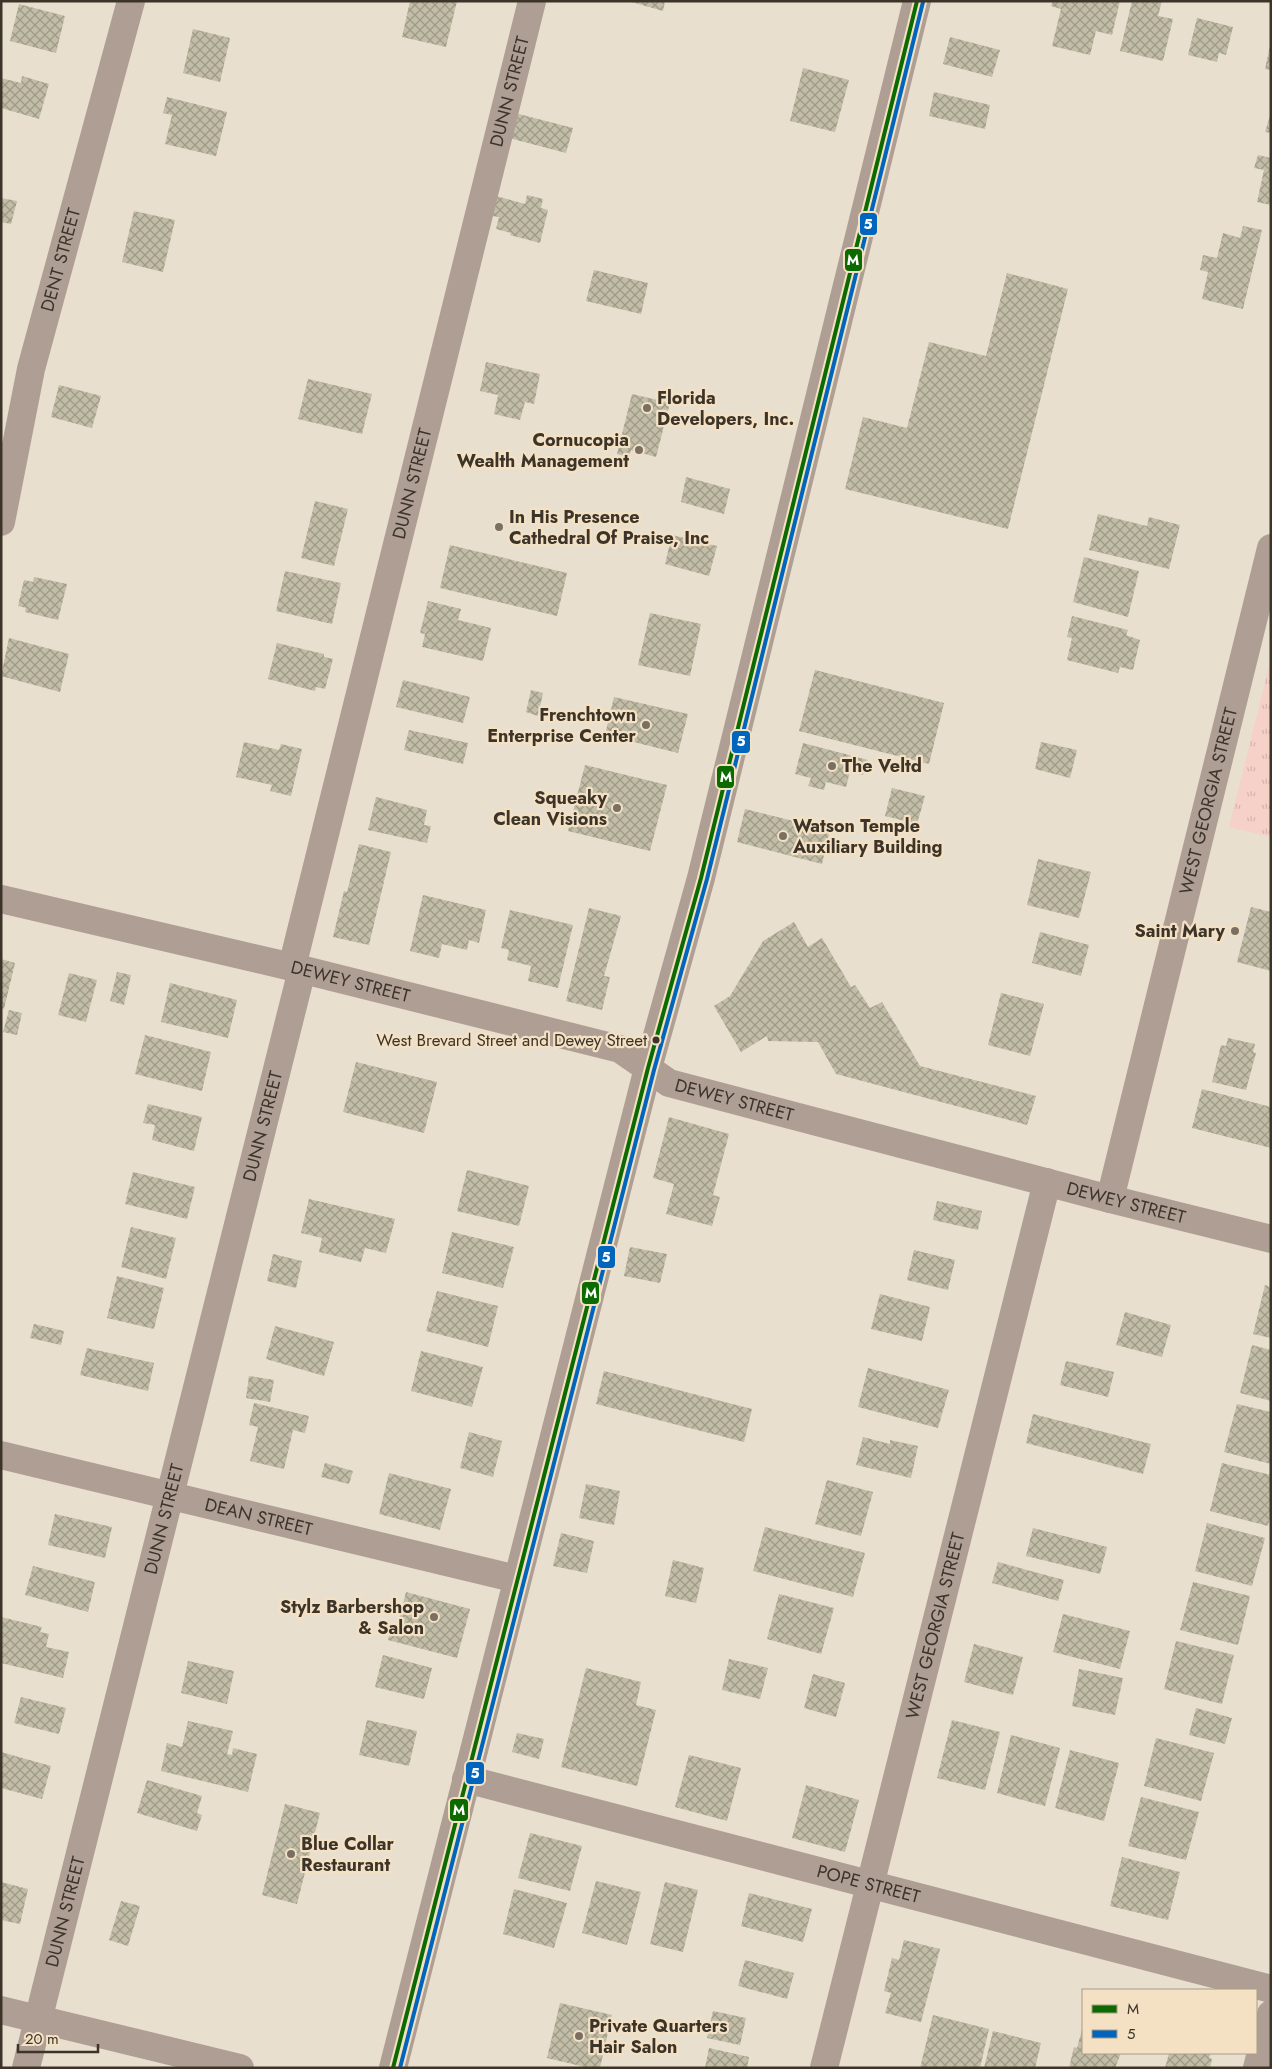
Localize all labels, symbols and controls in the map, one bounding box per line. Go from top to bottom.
street label: DUNN STREET [483,33,536,150]
street label: DENT STREET [34,205,87,315]
line badge: 5 [859,212,878,236]
text: 5 [863,214,873,234]
line badge: M [844,248,863,272]
text: M [847,250,859,270]
place label: Florida Developers, Inc. [657,385,794,432]
marker: Florida Developers, Inc. [641,402,653,414]
street label: DUNN STREET [386,425,439,542]
place label: Cornucopia Wealth Management [457,427,629,474]
marker: Cornucopia Wealth Management [633,444,645,456]
place label: In His Presence Cathedral Of Praise, Inc [509,504,709,551]
marker: In His Presence Cathedral Of Praise, Inc [493,521,505,533]
place label: Frenchtown Enterprise Center [487,702,637,749]
street label: WEST GEORGIA STREET [1173,704,1244,897]
marker: Frenchtown Enterprise Center [640,719,652,731]
line badge: 5 [731,730,751,754]
text: 5 [736,731,746,751]
place label: The Veltd [842,753,922,779]
marker: The Veltd [826,760,838,772]
line badge: M [716,765,735,789]
text: M [720,767,732,787]
place label: Squeaky Clean Visions [493,785,608,832]
marker: Squeaky Clean Visions [611,802,623,814]
place label: Watson Temple Auxiliary Building [792,813,943,860]
marker: Watson Temple Auxiliary Building [777,830,789,842]
place label: Saint Mary [1135,918,1226,944]
marker: Saint Mary [1229,925,1241,937]
street label: DEWEY STREET [288,954,413,1009]
place label: West Brevard Street and Dewey Street [376,1028,647,1052]
marker: West Brevard Street and Dewey Street [651,1035,661,1045]
street label: DUNN STREET [236,1068,289,1184]
street label: DEWEY STREET [672,1072,797,1128]
street label: DEWEY STREET [1064,1175,1189,1230]
line badge: 5 [597,1245,616,1269]
text: 5 [601,1247,611,1267]
line badge: M [581,1281,600,1305]
text: M [585,1283,597,1303]
street label: DUNN STREET [138,1460,191,1577]
street label: DEAN STREET [202,1491,316,1543]
street label: WEST GEORGIA STREET [899,1529,971,1722]
place label: Stylz Barbershop & Salon [280,1594,424,1641]
marker: Stylz Barbershop & Salon [428,1611,440,1623]
line badge: 5 [465,1761,485,1785]
text: 5 [470,1763,480,1783]
line badge: M [449,1798,469,1822]
text: M [453,1800,465,1820]
place label: Blue Collar Restaurant [301,1831,395,1878]
marker: Blue Collar Restaurant [285,1848,297,1860]
street label: DUNN STREET [39,1853,92,1970]
street label: POPE STREET [814,1858,924,1910]
legend [1082,1989,1257,2054]
text: M [1127,1998,1139,2020]
place label: Private Quarters Hair Salon [589,2013,727,2060]
scale bar [18,2022,98,2054]
text: 5 [1127,2023,1135,2045]
text: 20 m [25,2028,59,2050]
marker: Private Quarters Hair Salon [573,2030,585,2042]

